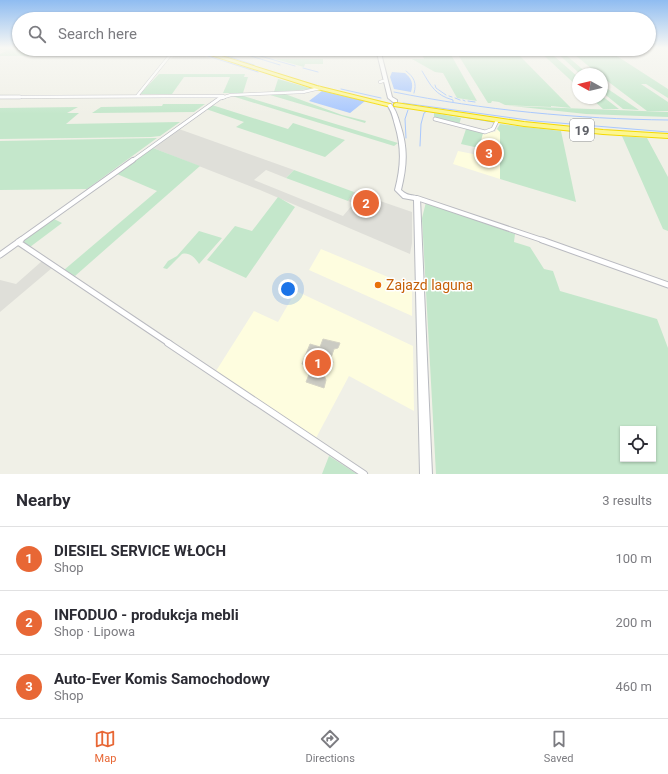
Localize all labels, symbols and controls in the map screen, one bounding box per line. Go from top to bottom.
search box [12,12,656,56]
icon: search [26,23,48,45]
text: Search here [58,25,137,43]
north arrow [572,68,608,104]
road number: 19 [570,119,594,141]
pin: 3 [476,138,502,168]
pin: 2 [353,188,379,218]
place label: Zajazd laguna [386,277,473,293]
your location [278,279,298,299]
marker: Zajazd laguna [373,280,383,290]
pin: 1 [305,348,331,378]
map controls [620,426,656,462]
button: locate [620,426,656,462]
text: Nearby [16,490,71,510]
text: 3 results [602,493,652,508]
text: DIESIEL SERVICE WŁOCH [54,542,226,560]
text: 1 [25,551,33,566]
text: 100 m [615,551,652,566]
text: Shop [54,560,84,575]
text: INFODUO - produkcja mebli [54,606,239,624]
text: 2 [25,615,33,630]
text: 200 m [615,615,652,630]
text: Shop · Lipowa [54,624,135,639]
text: Auto-Ever Komis Samochodowy [54,670,270,688]
text: 3 [25,679,33,694]
text: 460 m [615,679,652,694]
text: Shop [54,688,84,703]
tab: Map [94,728,116,765]
tab: Directions [305,728,355,765]
tab: Saved [544,728,574,765]

